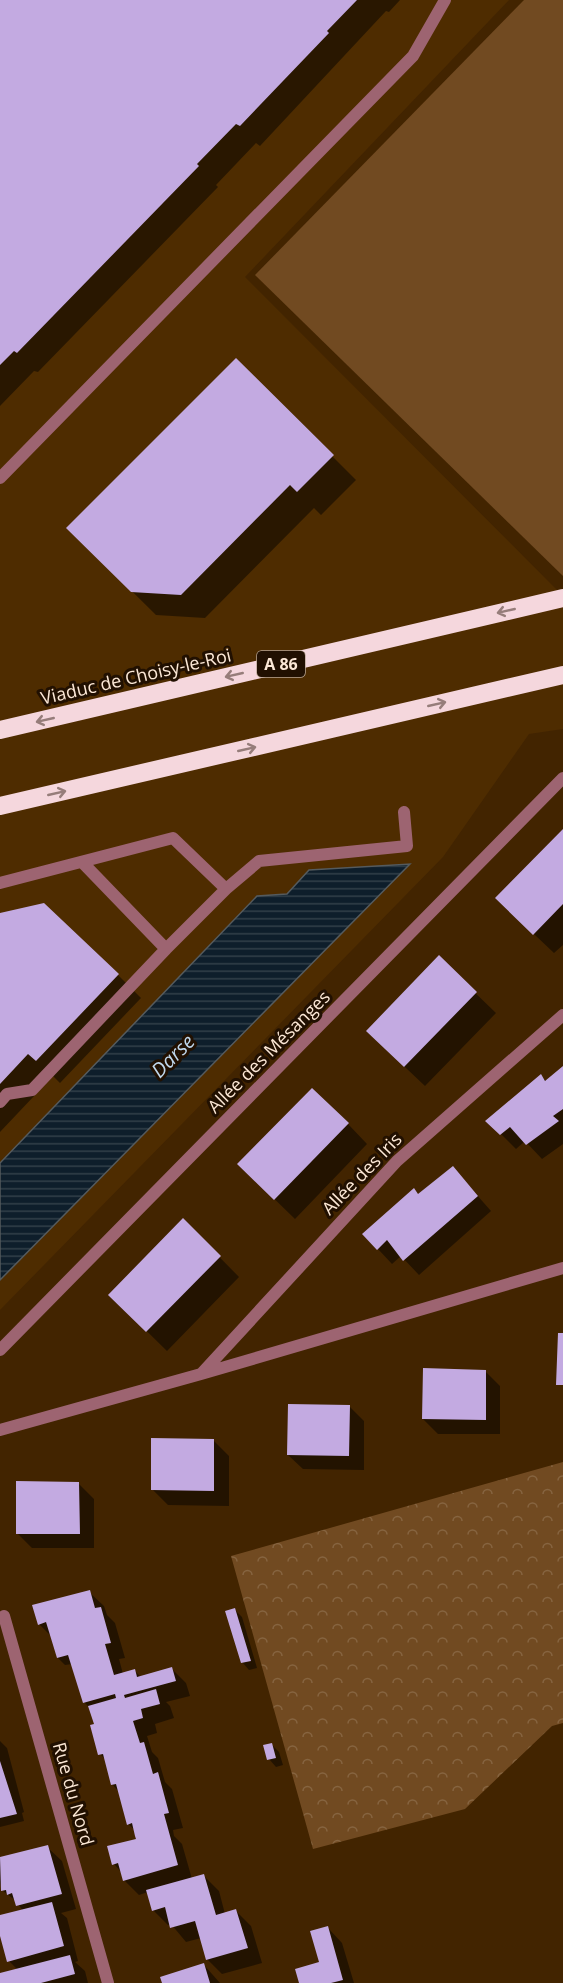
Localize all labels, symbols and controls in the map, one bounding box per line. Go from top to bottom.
one-way arrow [497,606,516,618]
street label: Viaduc de Choisy-le-Roi [38,642,233,710]
road number: A 86 [257,651,305,677]
one-way arrow [225,670,245,681]
one-way arrow [427,698,446,710]
one-way arrow [35,714,54,726]
one-way arrow [237,742,256,754]
one-way arrow [47,786,66,798]
street label: Allée des Mésanges [202,985,335,1118]
water label: Darse [145,1028,200,1083]
street label: Allée des Iris [316,1127,406,1219]
street label: Rue du Nord [48,1739,100,1848]

